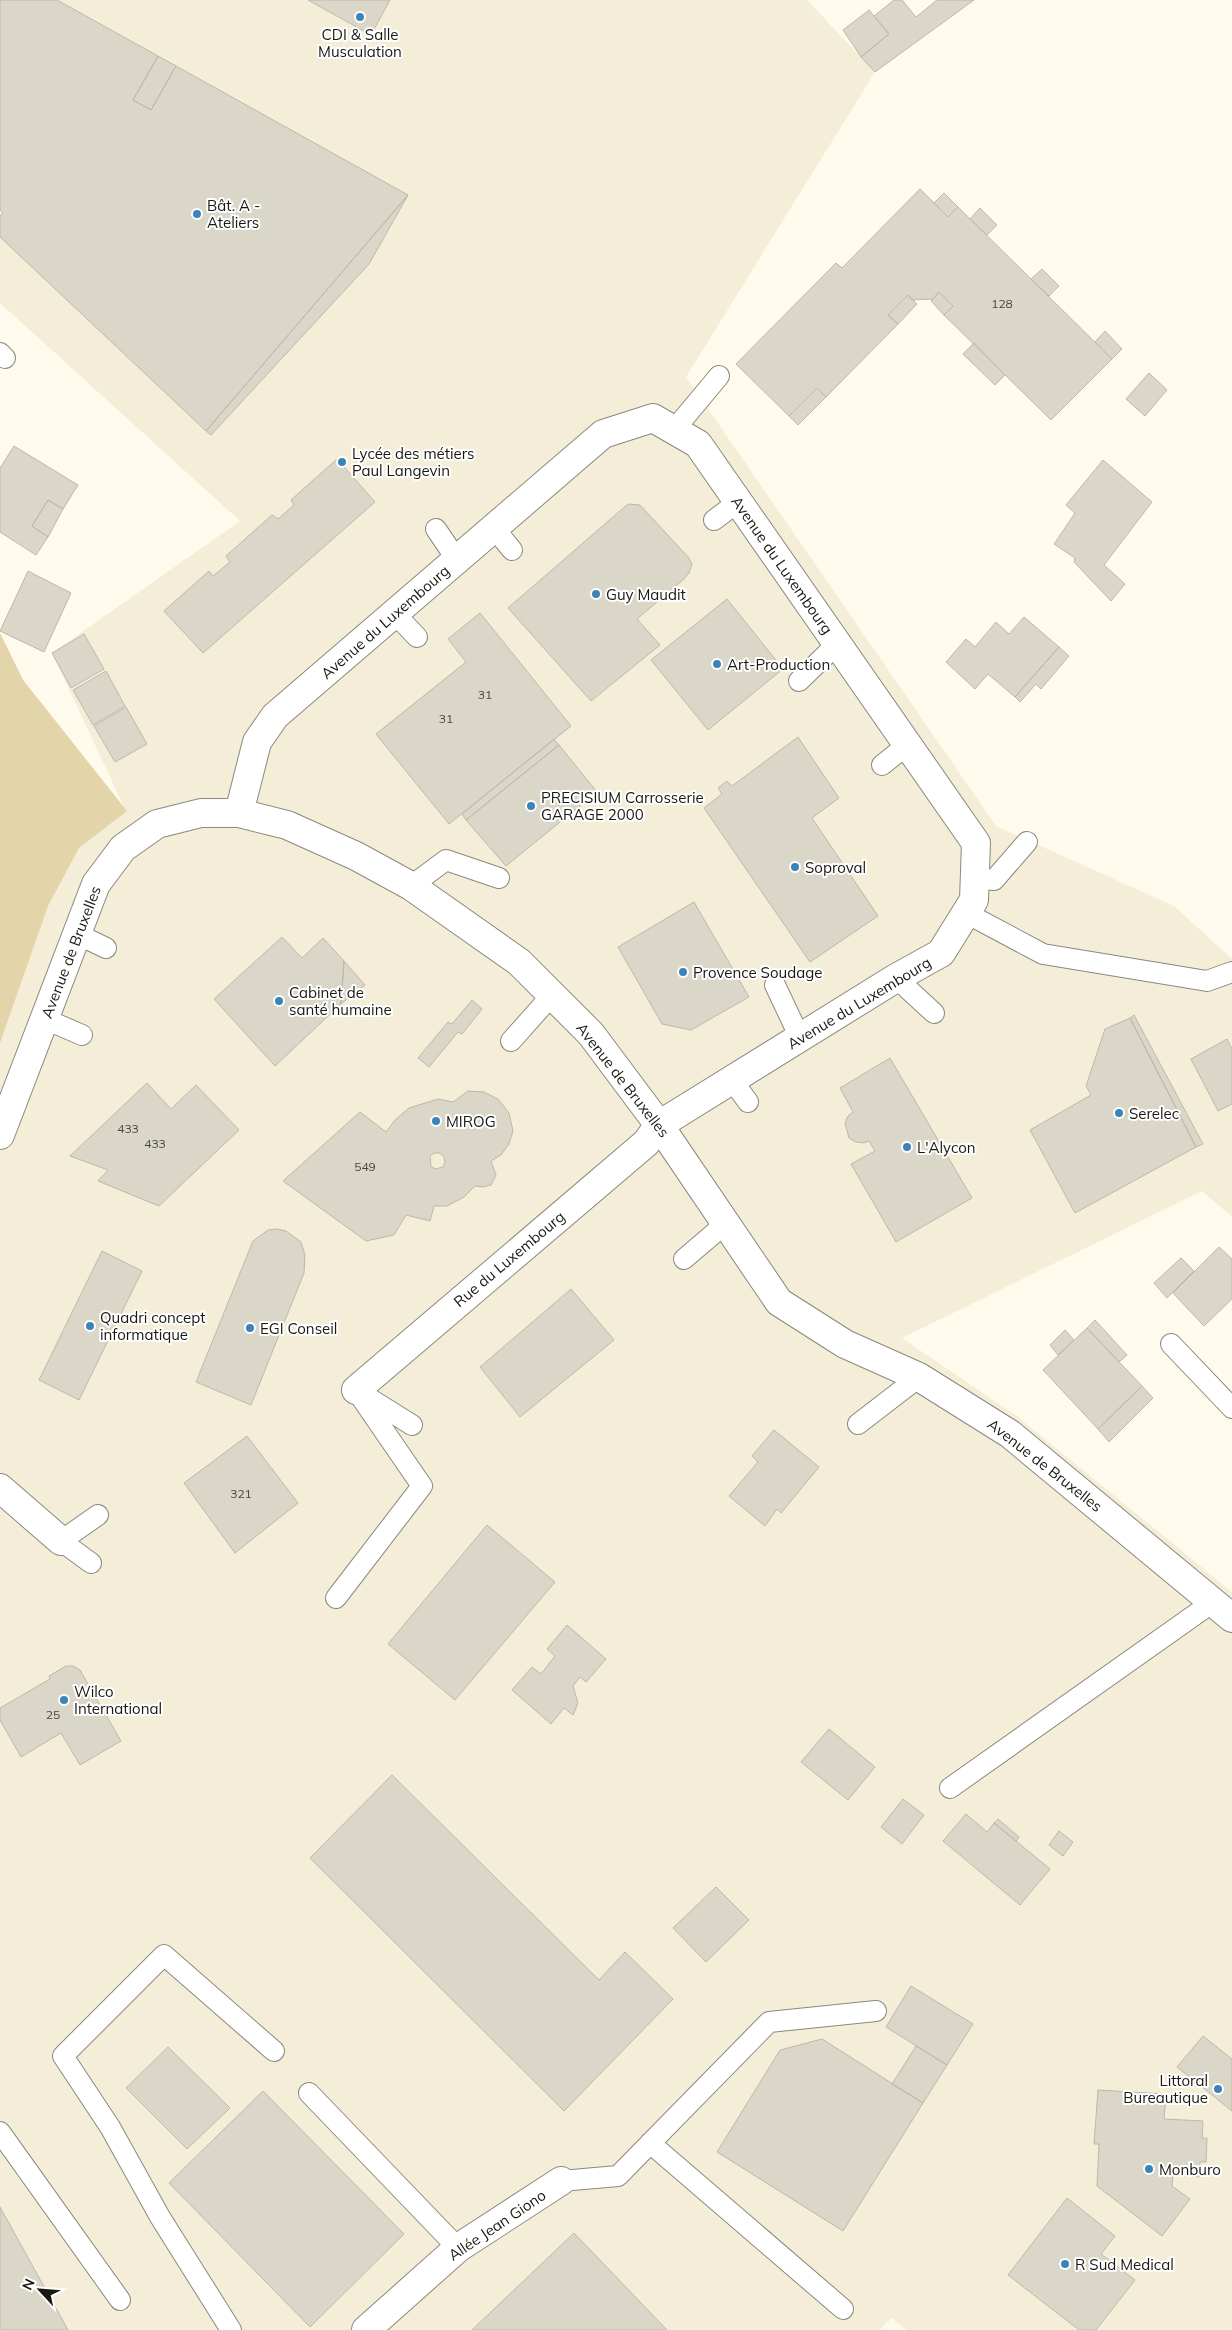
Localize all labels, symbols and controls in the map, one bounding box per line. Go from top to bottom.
marker: CDI & Salle Musculation [354,11,366,23]
place label: CDI & Salle Musculation [318,25,402,61]
place label: Bât. A - Ateliers [207,196,260,232]
marker: Bât. A - Ateliers [191,208,203,220]
house number: 128 [991,296,1013,311]
place label: Lycée des métiers Paul Langevin [352,444,475,480]
marker: Lycée des métiers Paul Langevin [336,456,348,468]
street label: Avenue du Luxembourg [727,492,837,638]
street label: Avenue du Luxembourg [317,561,453,683]
place label: Guy Maudit [606,585,686,604]
marker: Guy Maudit [590,588,602,600]
place label: Art-Production [727,655,830,674]
marker: Art-Production [711,658,723,670]
house number: 31 [478,687,492,702]
house number: 31 [439,711,453,726]
place label: PRECISIUM Carrosserie GARAGE 2000 [541,788,704,824]
marker: PRECISIUM Carrosserie GARAGE 2000 [525,800,537,812]
place label: Soproval [805,858,866,877]
marker: Soproval [789,861,801,873]
street label: Avenue de Bruxelles [37,883,105,1021]
street label: Avenue du Luxembourg [784,953,934,1053]
place label: Provence Soudage [693,963,822,982]
marker: Provence Soudage [677,966,689,978]
place label: Cabinet de santé humaine [289,983,392,1019]
marker: Cabinet de santé humaine [273,995,285,1007]
street label: Avenue de Bruxelles [572,1019,674,1141]
place label: Serelec [1129,1104,1179,1123]
marker: Serelec [1113,1107,1125,1119]
place label: MIROG [446,1112,496,1131]
marker: MIROG [430,1115,442,1127]
house number: 433 [117,1121,139,1136]
house number: 433 [144,1136,166,1151]
place label: L'Alycon [917,1138,976,1157]
marker: L'Alycon [901,1141,913,1153]
house number: 549 [354,1159,376,1174]
street label: Rue du Luxembourg [450,1207,568,1311]
place label: Quadri concept informatique [100,1308,205,1344]
place label: EGI Conseil [260,1319,337,1338]
marker: Quadri concept informatique [84,1320,96,1332]
marker: EGI Conseil [244,1322,256,1334]
street label: Avenue de Bruxelles [984,1414,1106,1516]
house number: 321 [230,1486,252,1501]
place label: Wilco International [74,1682,162,1718]
marker: Wilco International [58,1694,70,1706]
house number: 25 [46,1707,60,1722]
place label: Littoral Bureautique [1123,2071,1208,2107]
marker: Littoral Bureautique [1212,2083,1224,2095]
place label: Monburo [1159,2160,1221,2179]
marker: Monburo [1143,2163,1155,2175]
street label: Allée Jean Giono [445,2185,549,2265]
place label: R Sud Medical [1075,2255,1174,2274]
marker: R Sud Medical [1059,2258,1071,2270]
north arrow [15,2265,65,2315]
text: N [18,2276,39,2293]

